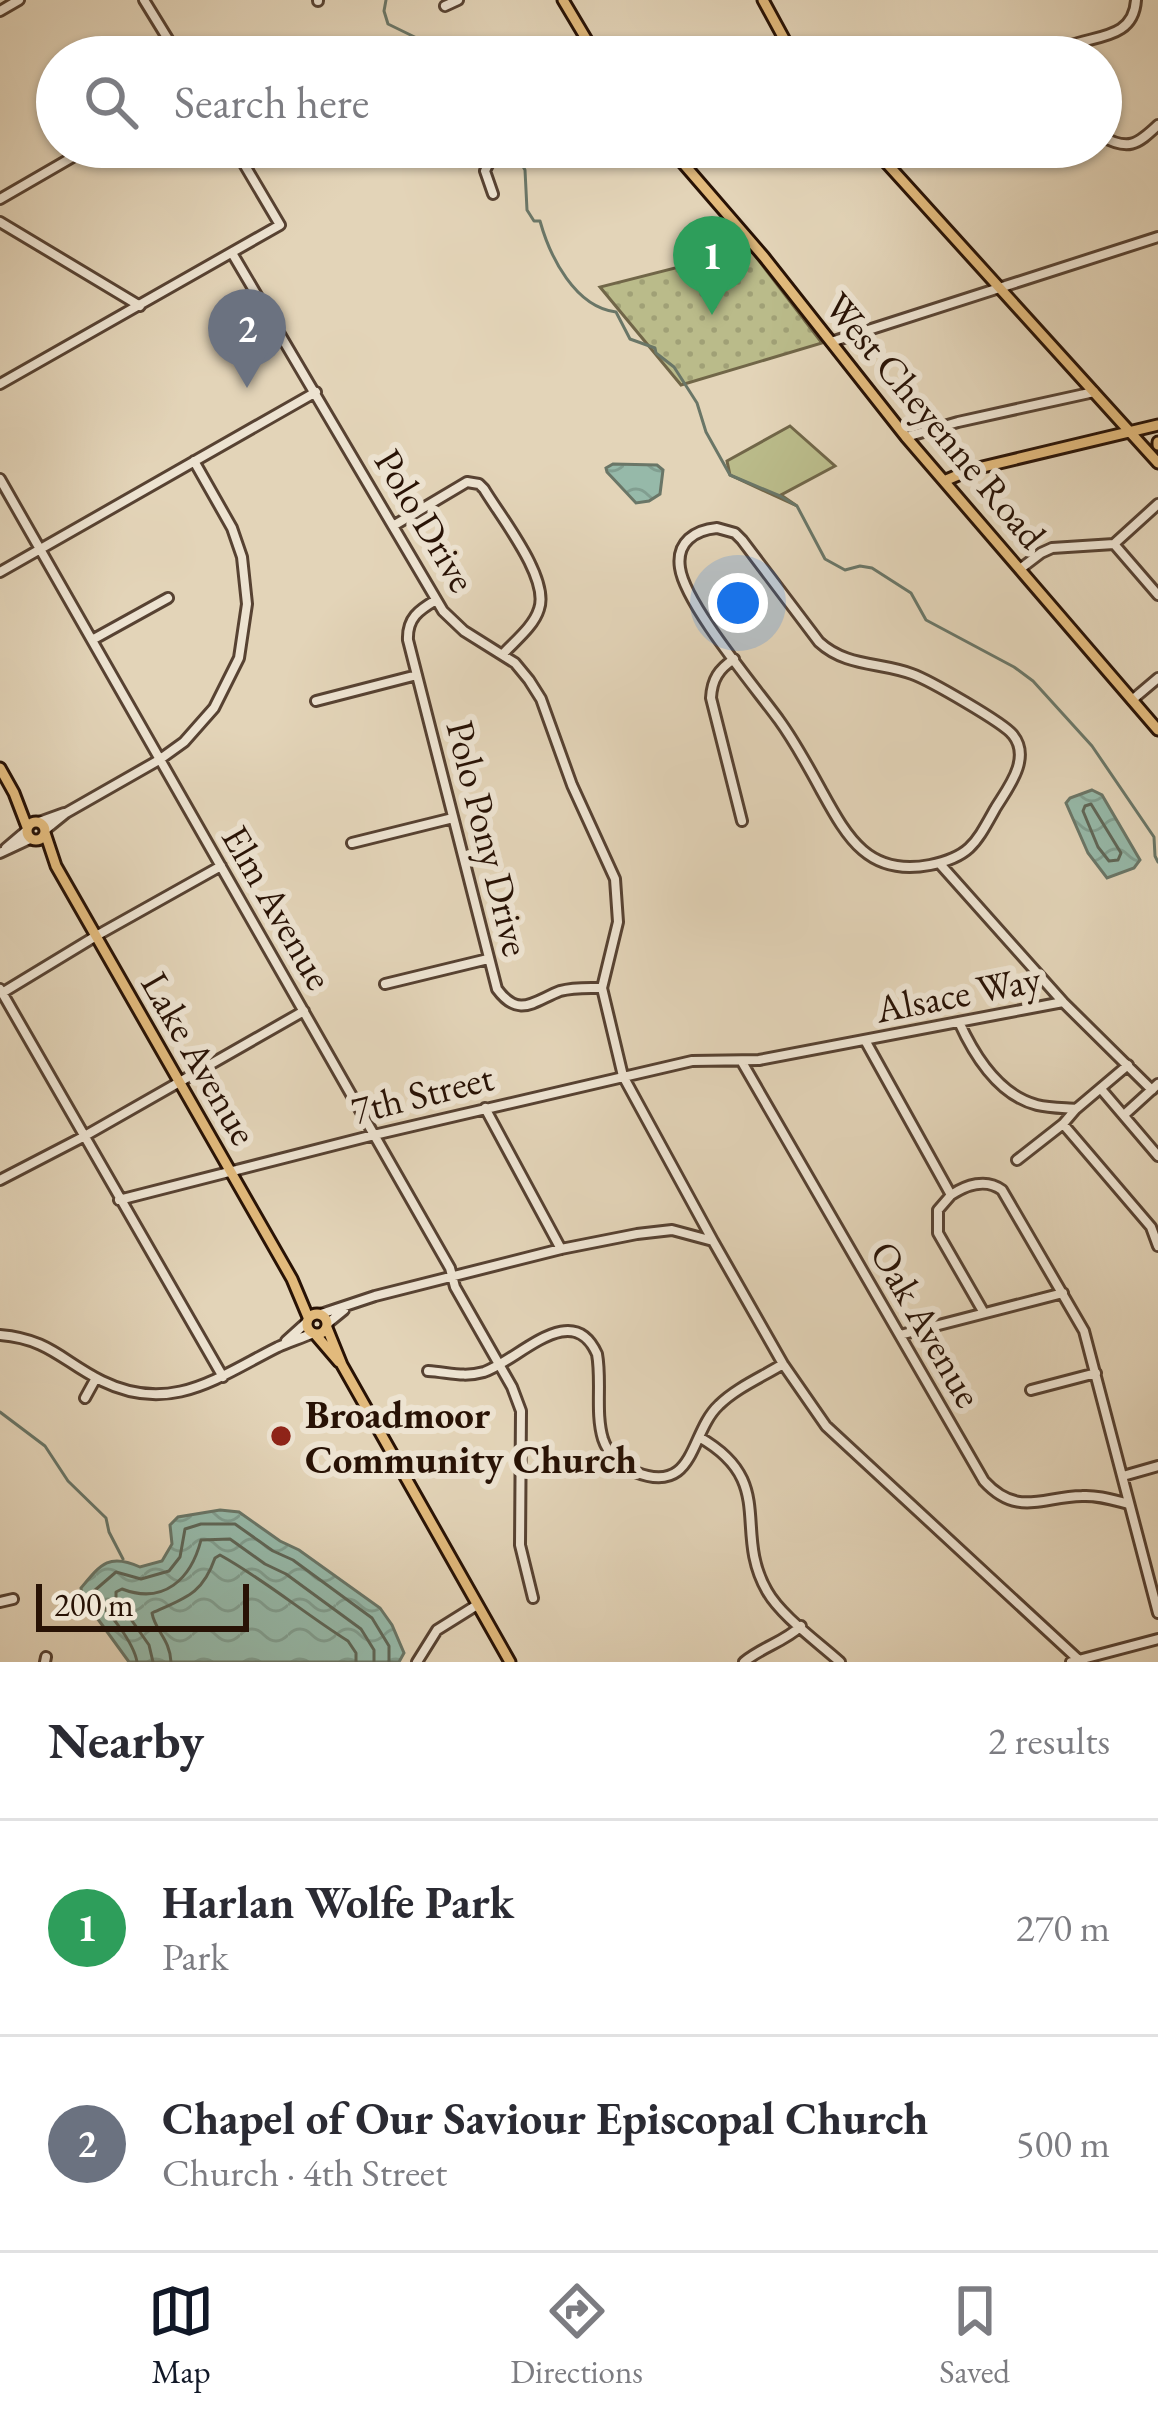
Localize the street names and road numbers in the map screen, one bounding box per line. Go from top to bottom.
street label: West Cheyenne Road [813,281,1058,559]
street label: Polo Drive [363,439,488,601]
street label: Polo Pony Drive [435,715,542,961]
street label: Elm Avenue [210,816,345,999]
street label: Alsace Way [870,952,1046,1035]
street label: Lake Avenue [130,963,270,1154]
street label: 7th Street [346,1051,498,1136]
street label: Oak Avenue [859,1232,994,1416]

